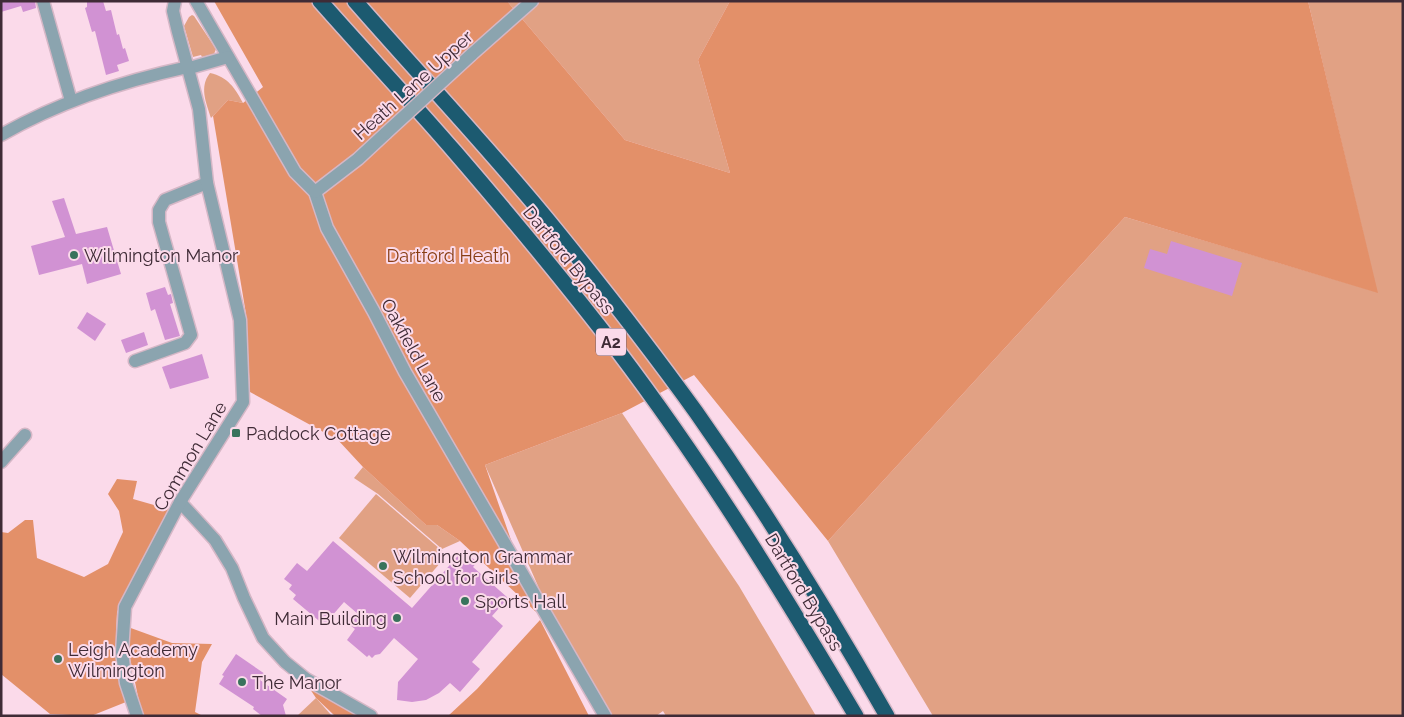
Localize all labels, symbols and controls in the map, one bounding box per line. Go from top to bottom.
street label: Heath Lane Upper [349,26,477,144]
street label: Dartford Bypass [519,202,619,319]
place label: Wilmington Manor [84,245,239,266]
park label: Dartford Heath [386,245,510,266]
marker: Wilmington Manor [68,249,80,261]
street label: Oakfield Lane [377,295,451,406]
road number: A2 [596,328,626,356]
street label: Common Lane [149,397,231,514]
place label: Paddock Cottage [246,423,391,444]
marker: Paddock Cottage [230,427,242,439]
street label: Dartford Bypass [761,530,847,655]
place label: Wilmington Grammar School for Girls [393,546,573,588]
marker: Wilmington Grammar School for Girls [377,560,389,572]
place label: Sports Hall [475,591,566,612]
marker: Sports Hall [459,595,471,607]
place label: Main Building [274,608,387,629]
marker: Main Building [391,612,403,624]
place label: Leigh Academy Wilmington [68,639,198,681]
marker: Leigh Academy Wilmington [52,653,64,665]
place label: The Manor [252,672,342,693]
marker: The Manor [236,676,248,688]

